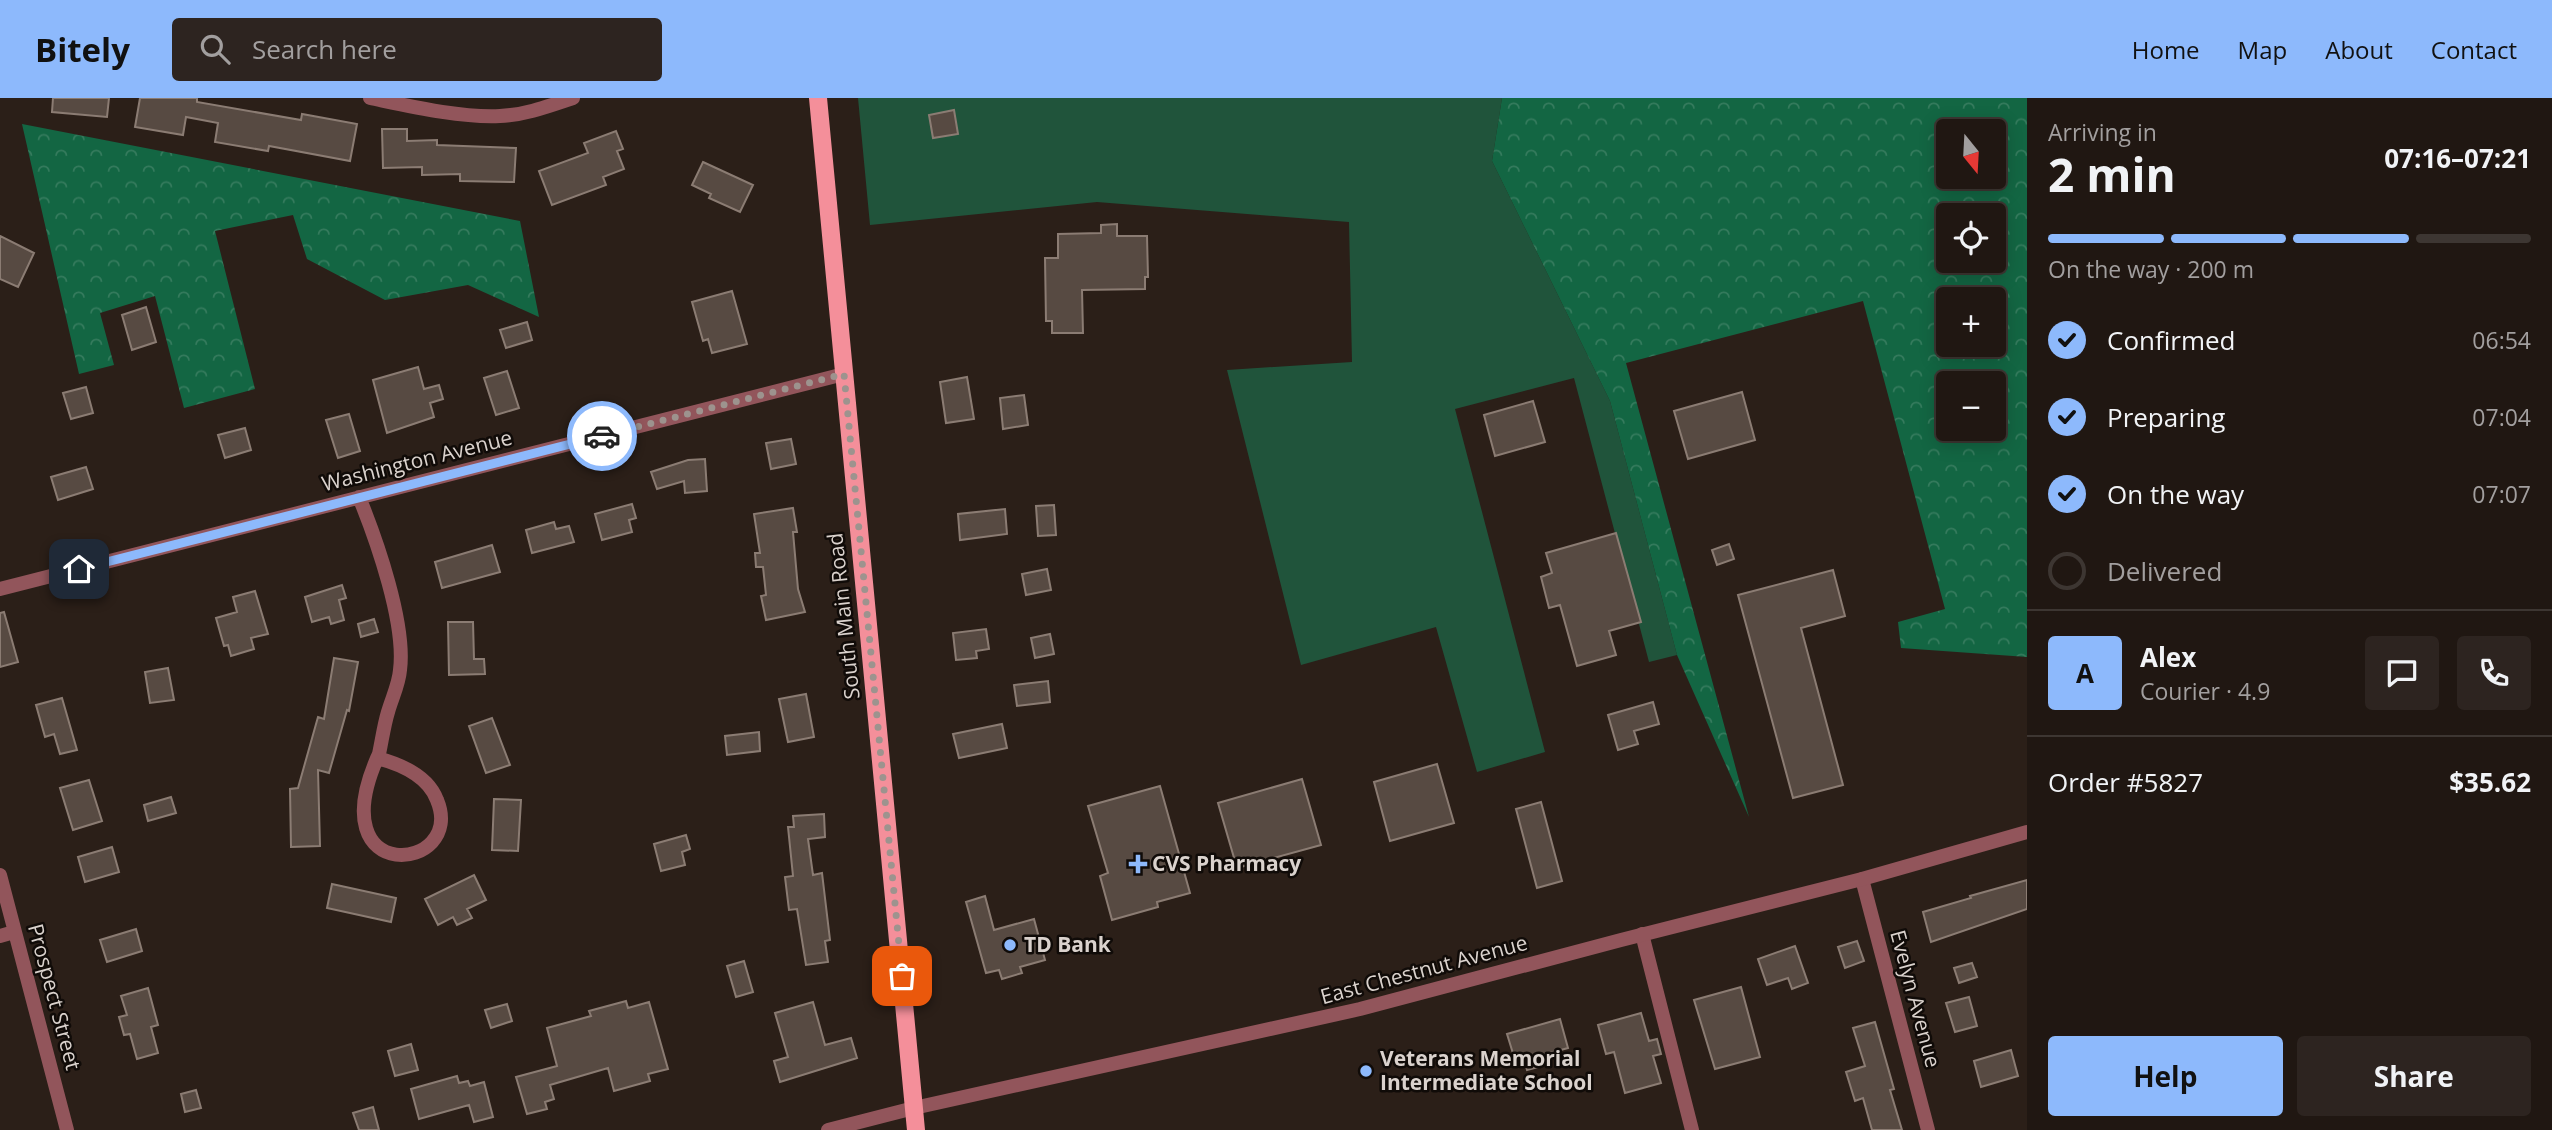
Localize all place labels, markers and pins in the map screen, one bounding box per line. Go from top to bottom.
pin [49,539,109,599]
place label: CVS Pharmacy [1152,849,1301,877]
marker: CVS Pharmacy [1130,856,1146,872]
place label: TD Bank [1024,930,1112,958]
marker: TD Bank [1002,937,1018,953]
pin [872,946,932,1006]
place label: Veterans Memorial Intermediate School [1380,1044,1593,1096]
marker: Veterans Memorial Intermediate School [1358,1063,1374,1079]

